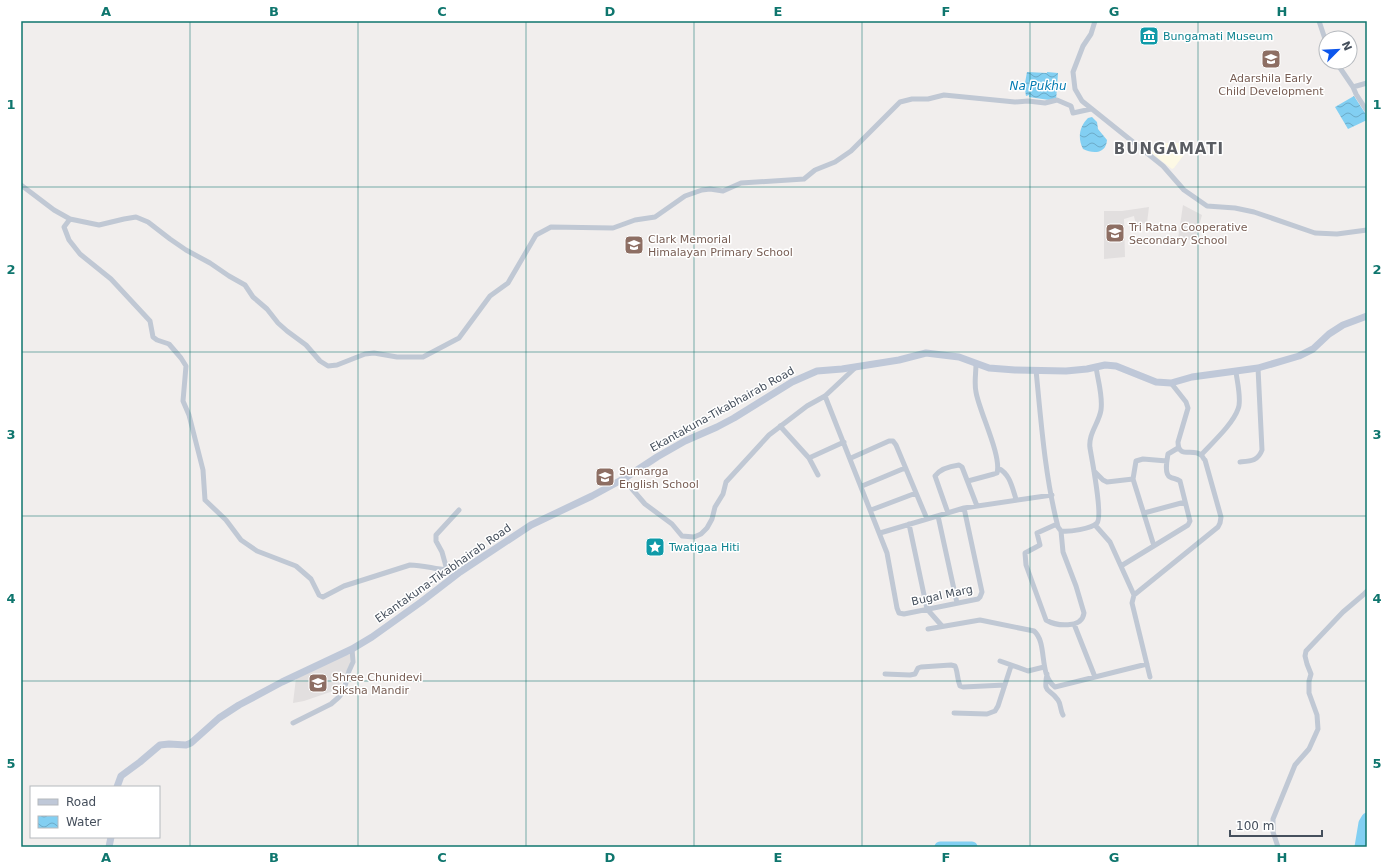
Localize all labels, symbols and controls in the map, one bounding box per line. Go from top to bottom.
text: A [101,4,111,19]
text: B [269,4,279,19]
text: C [437,4,447,19]
text: D [605,4,616,19]
text: E [774,4,782,19]
text: F [942,4,950,19]
text: G [1109,4,1119,19]
text: H [1277,4,1287,19]
museum icon: Bungamati Museum [1138,25,1160,47]
place label: Bungamati Museum [1163,30,1273,43]
north arrow [1318,30,1358,70]
text: N [1339,39,1354,53]
school or university icon: Adarshila Early Child Development [1260,48,1282,70]
place label: Adarshila Early Child Development [1218,72,1324,98]
water label: Na Pukhu [1009,79,1067,93]
text: 1 [6,97,16,112]
text: 1 [1372,97,1382,112]
district label: BUNGAMATI [1114,140,1224,158]
place label: Tri Ratna Cooperative Secondary School [1128,221,1248,247]
school or university icon: Tri Ratna Cooperative Secondary School [1104,222,1126,244]
place label: Clark Memorial Himalayan Primary School [648,233,793,259]
school or university icon: Clark Memorial Himalayan Primary School [623,234,645,256]
text: 2 [6,262,16,277]
text: 2 [1372,262,1382,277]
street label: Ekantakuna-Tikabhairab Road [648,364,797,455]
text: 3 [6,427,16,442]
text: 3 [1372,427,1382,442]
place label: Sumarga English School [619,465,699,491]
school or university icon: Sumarga English School [594,466,616,488]
street label: Ekantakuna-Tikabhairab Road [373,521,514,625]
place icon: Twatigaa Hiti [644,536,666,558]
place label: Twatigaa Hiti [668,541,740,554]
street label: Bugal Marg [910,583,974,608]
text: 4 [6,591,16,606]
text: 4 [1372,591,1382,606]
place label: Shree Chunidevi Siksha Mandir [332,671,422,697]
school or university icon: Shree Chunidevi Siksha Mandir [307,672,329,694]
text: 5 [6,756,16,771]
text: 5 [1372,756,1382,771]
legend [30,786,160,838]
text: Road [66,795,96,809]
scale bar [1230,812,1322,838]
text: Water [66,815,102,829]
text: 100 m [1236,819,1274,833]
text: A [101,850,111,865]
text: B [269,850,279,865]
text: C [437,850,447,865]
text: D [605,850,616,865]
text: E [774,850,782,865]
text: F [942,850,950,865]
text: G [1109,850,1119,865]
text: H [1277,850,1287,865]

